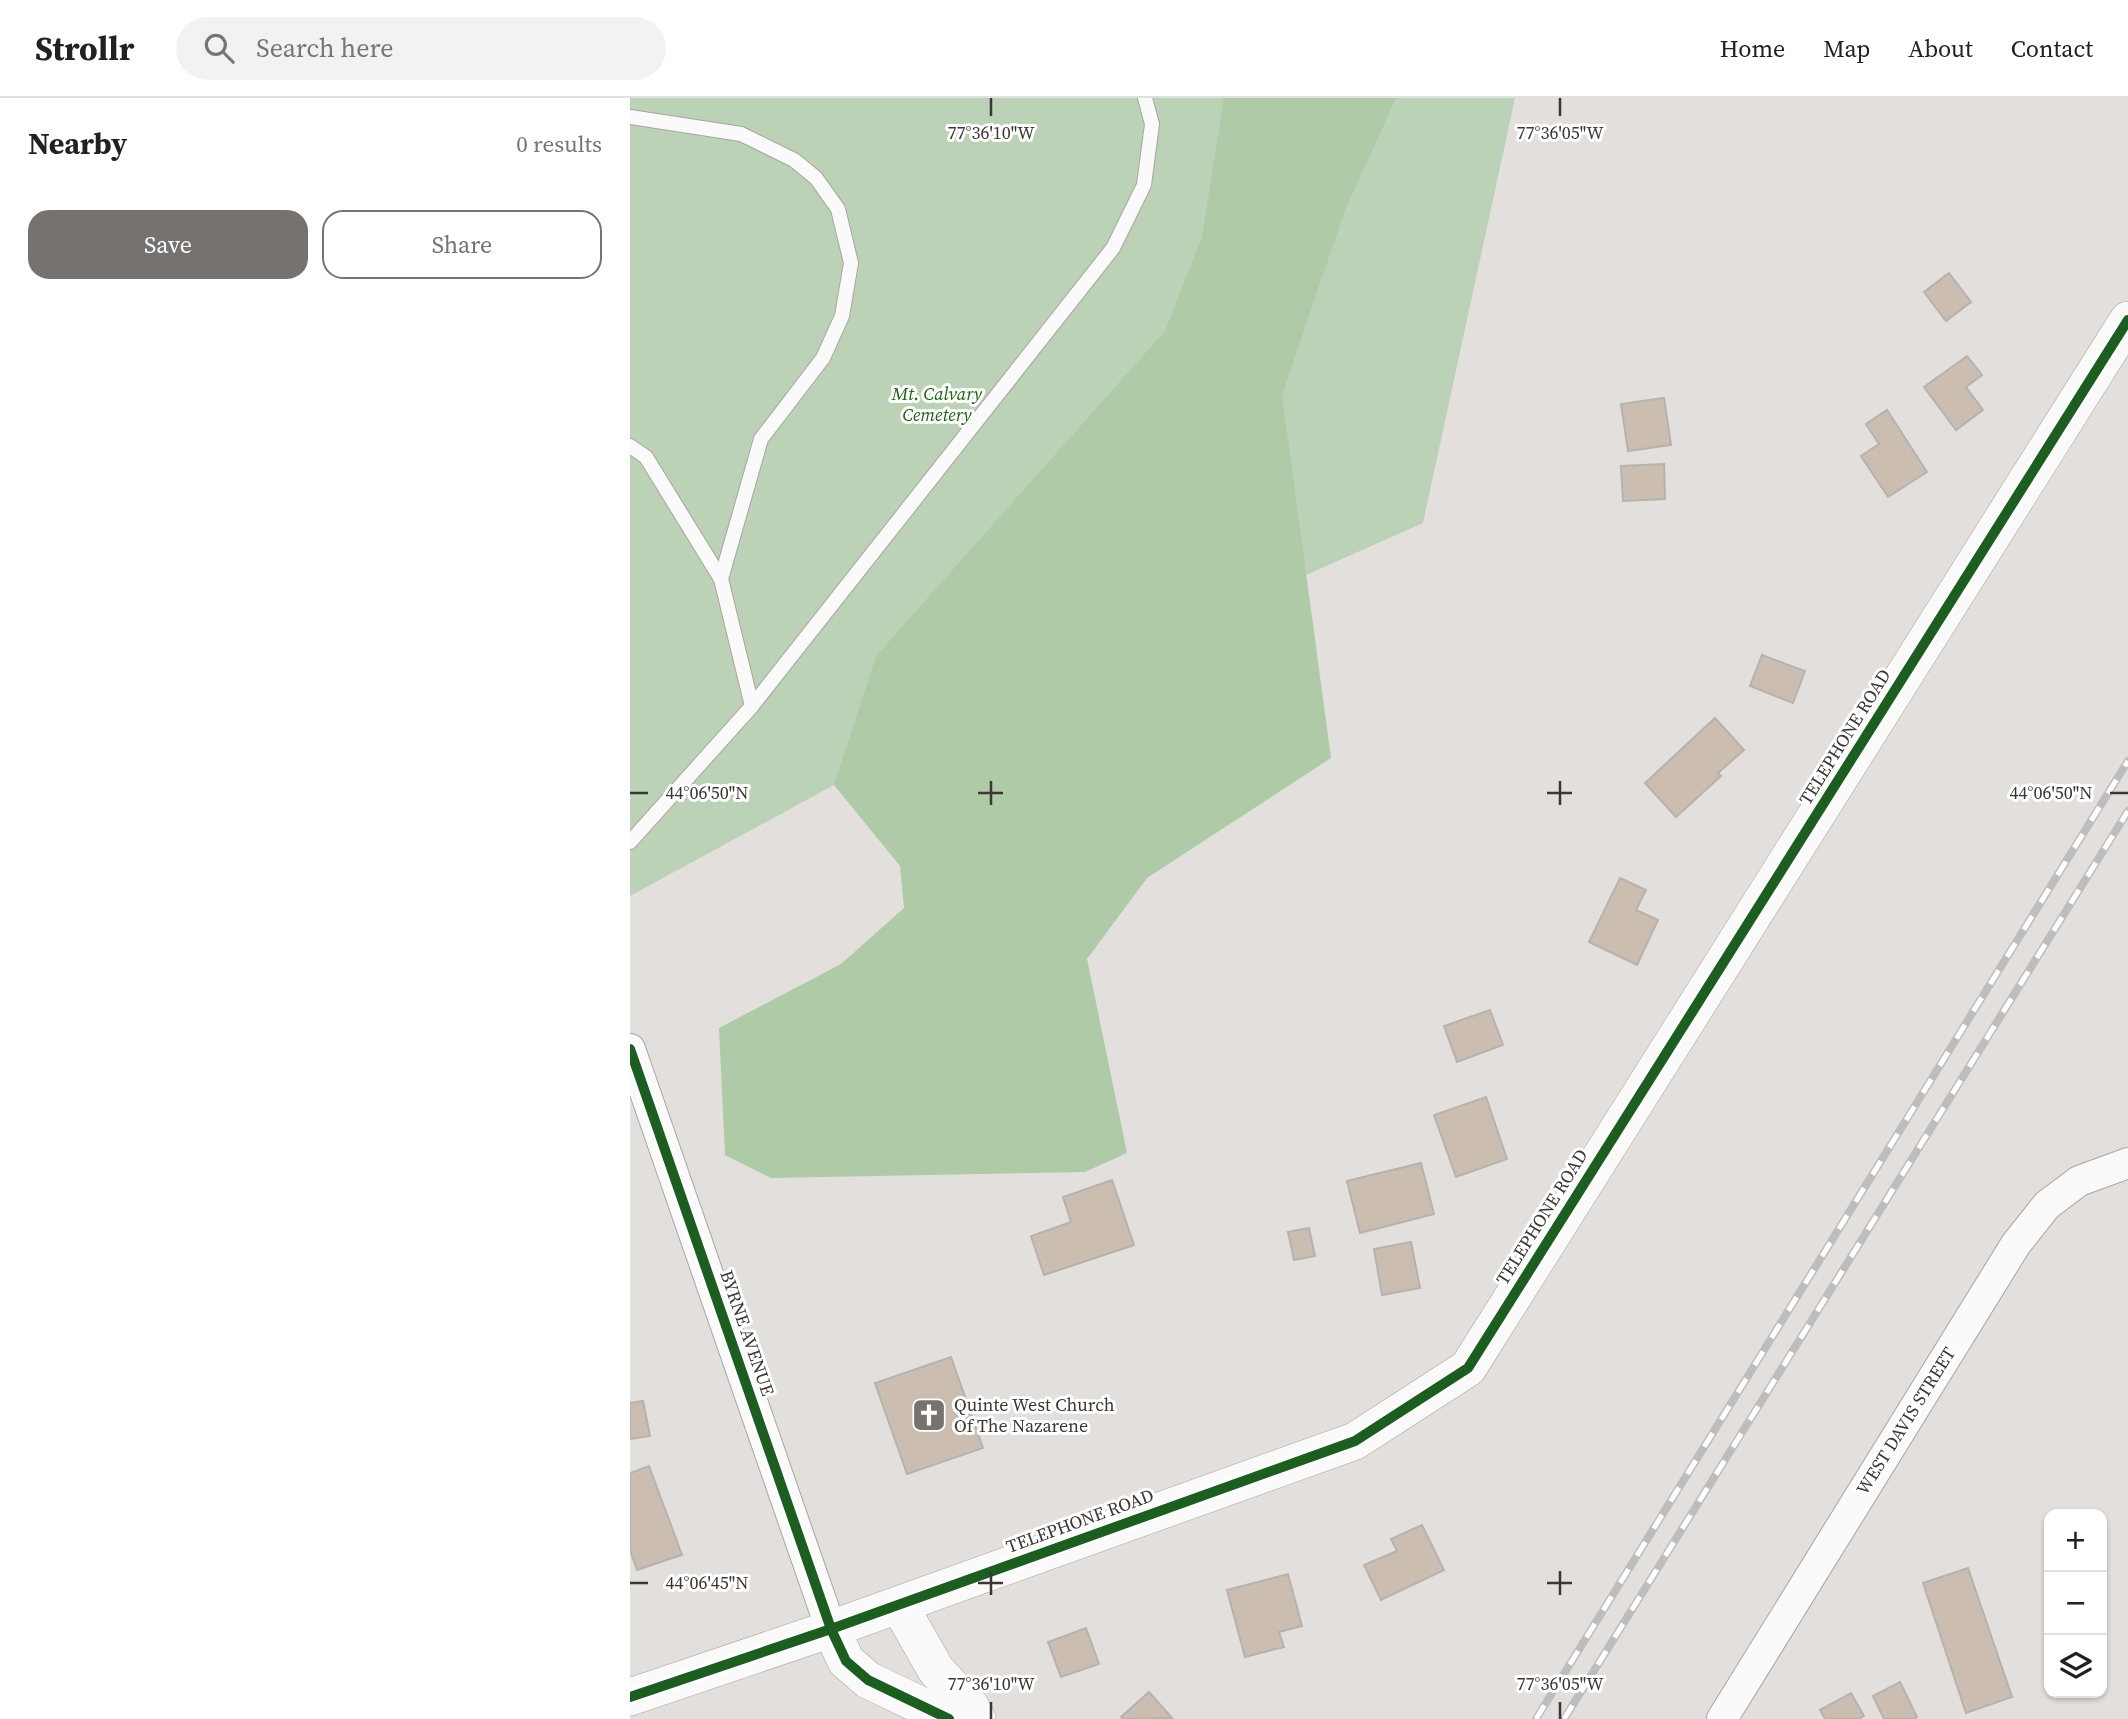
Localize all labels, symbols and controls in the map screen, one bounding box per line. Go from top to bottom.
search box [176,17,666,80]
text: Strollr [35,26,134,71]
icon: search [200,29,238,67]
text: Search here [256,30,393,66]
text: Home [1720,32,1785,65]
text: Map [1823,32,1870,65]
text: About [1908,32,1973,65]
text: Contact [2011,32,2093,65]
text: 77°36'10"W [948,120,1035,145]
text: 77°36'05"W [1517,120,1604,145]
text: Nearby [28,123,127,164]
text: 0 results [516,128,602,160]
button: Save [28,210,308,279]
button: Share [322,210,602,279]
park label: Mt. Calvary Cemetery [891,381,983,427]
street label: TELEPHONE ROAD [1793,664,1896,809]
text: 44°06'50"N [666,780,748,805]
text: 44°06'50"N [2010,780,2092,805]
street label: TELEPHONE ROAD [1490,1144,1593,1289]
street label: BYRNE AVENUE [714,1267,781,1399]
street label: WEST DAVIS STREET [1850,1342,1961,1499]
place label: Quinte West Church Of The Nazarene [954,1392,1115,1438]
church icon: Quinte West Church Of The Nazarene [910,1396,948,1434]
street label: TELEPHONE ROAD [1002,1482,1157,1559]
map controls [2044,1509,2107,1698]
button: + [2044,1509,2107,1572]
text: 44°06'45"N [666,1570,748,1595]
button: − [2044,1572,2107,1635]
button: layers [2044,1635,2107,1698]
text: 77°36'10"W [948,1671,1035,1696]
text: 77°36'05"W [1517,1671,1604,1696]

